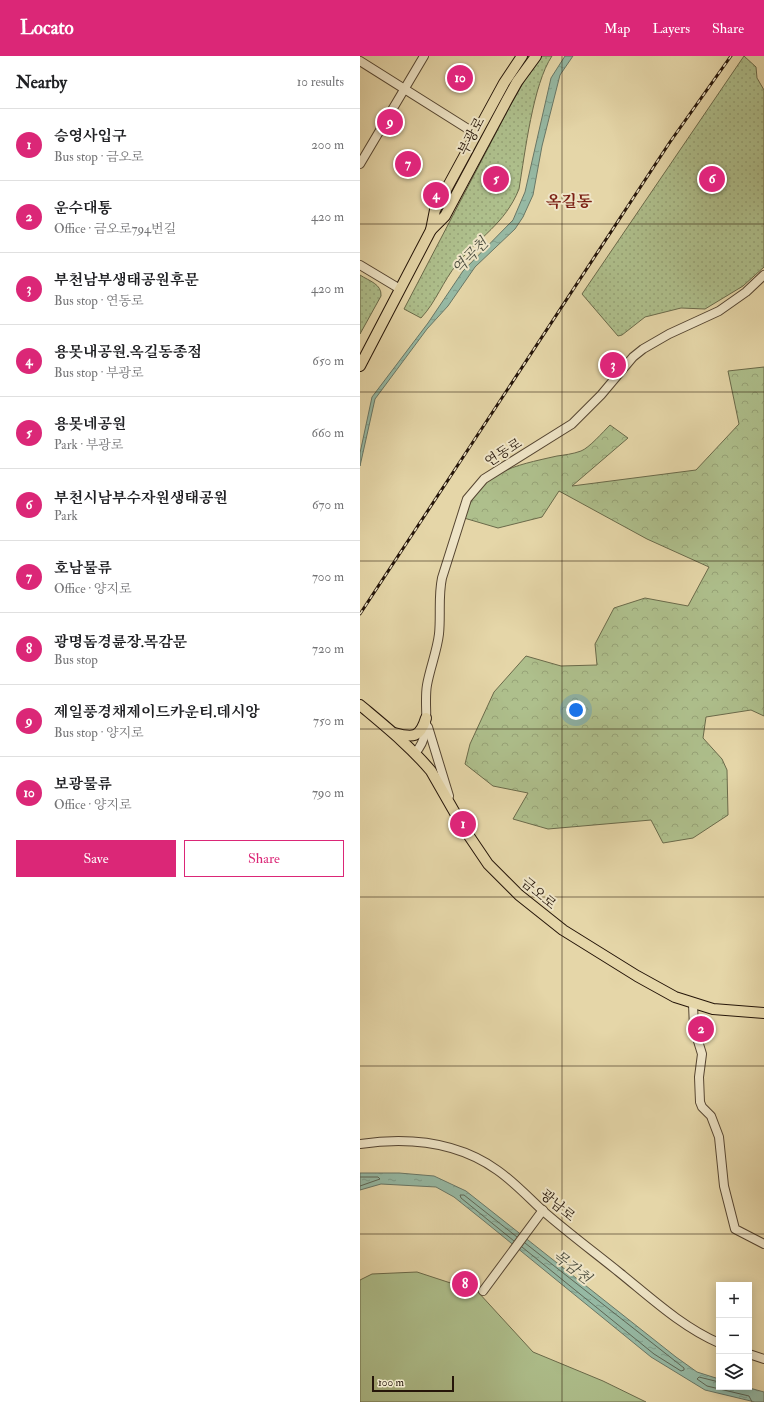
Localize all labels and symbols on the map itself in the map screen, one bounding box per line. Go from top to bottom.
pin: 10 [447,63,473,93]
pin: 9 [377,107,403,137]
street label: 부광로 [454,114,489,158]
pin: 7 [395,149,421,179]
pin: 5 [483,164,509,194]
pin: 6 [699,164,725,194]
pin: 4 [423,180,449,210]
district label: 옥길동 [546,192,593,212]
water label: 역곡천 [448,233,493,279]
pin: 3 [600,350,626,380]
street label: 연동로 [482,434,525,470]
your location [566,700,586,720]
pin: 1 [450,809,476,839]
street label: 금오로 [518,874,560,913]
pin: 2 [688,1014,714,1044]
street label: 광남로 [537,1186,579,1225]
water label: 목감천 [549,1247,596,1289]
pin: 8 [452,1269,478,1299]
scale bar [372,1374,454,1393]

